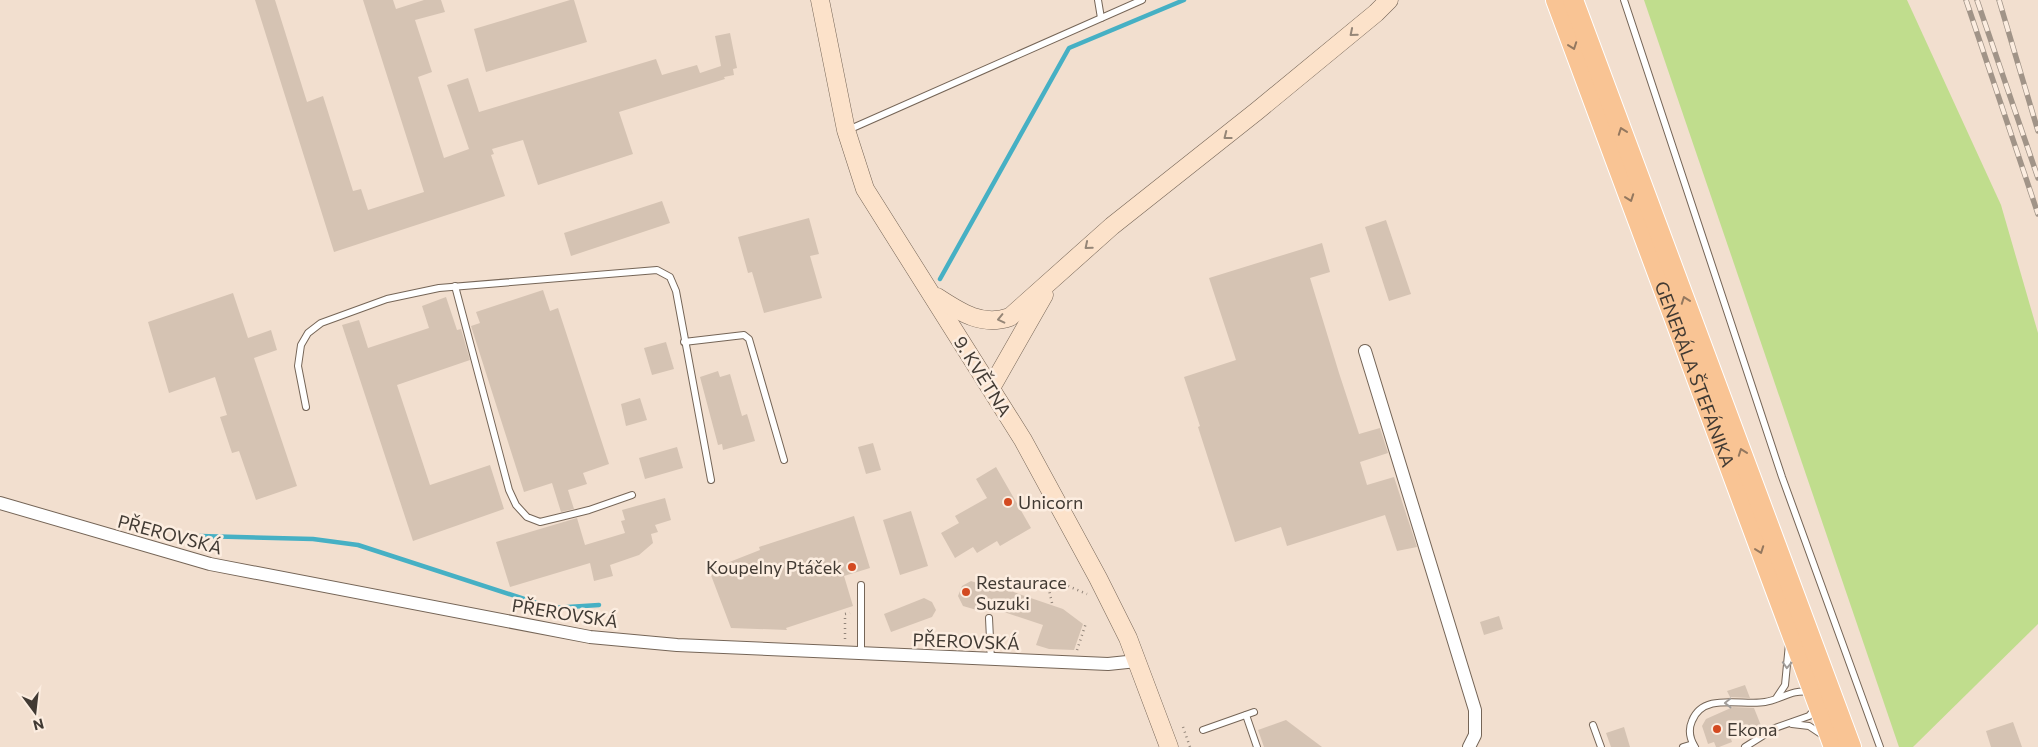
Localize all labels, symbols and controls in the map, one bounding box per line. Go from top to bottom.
one-way arrow [1350,27,1359,36]
one-way arrow [1567,41,1577,49]
one-way arrow [1618,128,1628,136]
one-way arrow [1224,130,1233,138]
one-way arrow [1624,193,1634,202]
one-way arrow [1085,240,1094,249]
street label: GENERÁLA ŠTEFÁNIKA [1651,278,1740,470]
one-way arrow [1681,296,1691,305]
one-way arrow [997,313,1006,324]
street label: 9. KVĚTNA [950,332,1016,420]
one-way arrow [1738,449,1748,457]
place label: Unicorn [1018,491,1083,513]
marker: Unicorn [1002,496,1014,508]
street label: PŘEROVSKÁ [115,510,225,558]
one-way arrow [1754,545,1764,554]
place label: Koupelny Ptáček [706,556,842,578]
marker: Koupelny Ptáček [846,561,858,573]
place label: Restaurace Suzuki [976,571,1067,614]
marker: Restaurace Suzuki [960,586,972,598]
street label: PŘEROVSKÁ [510,594,620,632]
street label: PŘEROVSKÁ [912,628,1020,654]
one-way arrow [1782,661,1793,669]
north arrow [10,687,60,737]
one-way arrow [1724,697,1732,708]
text: N [31,715,46,735]
place label: Ekona [1727,718,1778,740]
marker: Ekona [1711,723,1723,735]

